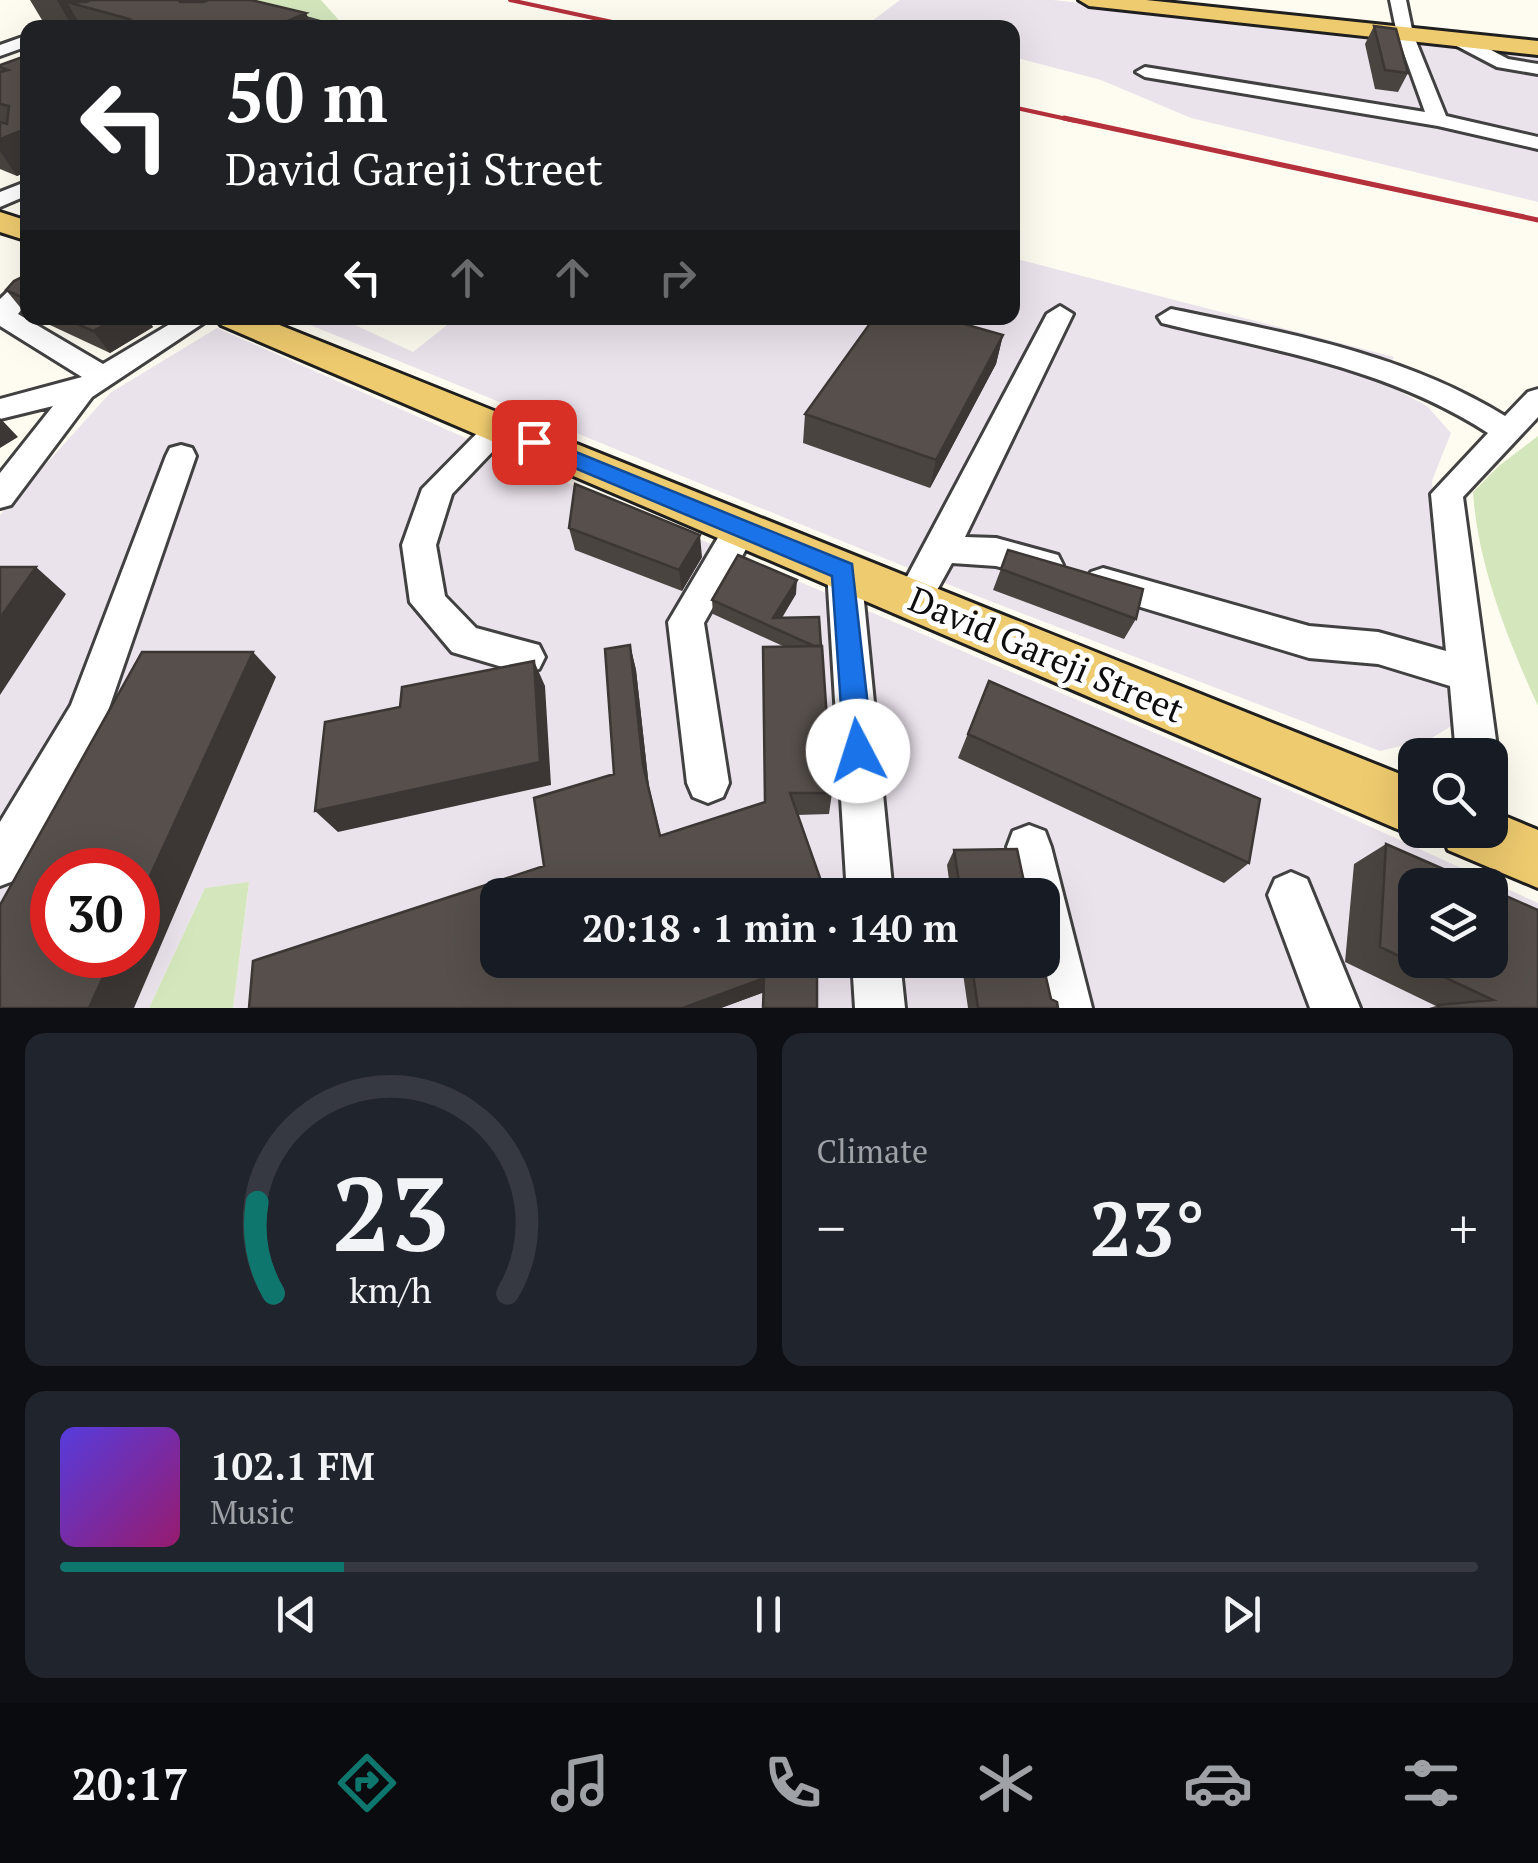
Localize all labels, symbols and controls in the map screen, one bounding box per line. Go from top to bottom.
text: 50 m [225,49,388,142]
icon: left [60,60,190,190]
text: David Gareji Street [225,138,603,198]
icon: left [335,250,390,305]
icon: ahead [440,250,495,305]
icon: ahead [545,250,600,305]
icon: right [650,250,705,305]
pin [492,400,577,485]
icon: arrive [507,415,562,470]
street label: David Gareji Street [902,575,1191,733]
position arrow [806,699,910,803]
map controls [1398,738,1508,978]
button: search [1398,738,1508,848]
speed limit sign: 30 [30,848,160,978]
button: layers [1398,868,1508,978]
text: 20:18 · 1 min · 140 m [582,903,958,953]
text: Climate [817,1130,928,1172]
text: 23 [332,1143,450,1281]
text: 23° [1089,1178,1205,1277]
text: − [817,1191,846,1264]
text: + [1449,1191,1478,1264]
text: km/h [349,1266,432,1313]
text: 102.1 FM [210,1441,375,1491]
text: Music [210,1491,295,1533]
icon: previous [269,1587,324,1642]
icon: pause [741,1587,796,1642]
icon: next [1214,1587,1269,1642]
icon: directions [332,1748,402,1818]
icon: music [545,1748,615,1818]
icon: phone [758,1748,828,1818]
icon: climate [971,1748,1041,1818]
icon: car [1183,1748,1253,1818]
icon: filters [1396,1748,1466,1818]
text: 20:17 [71,1753,189,1813]

